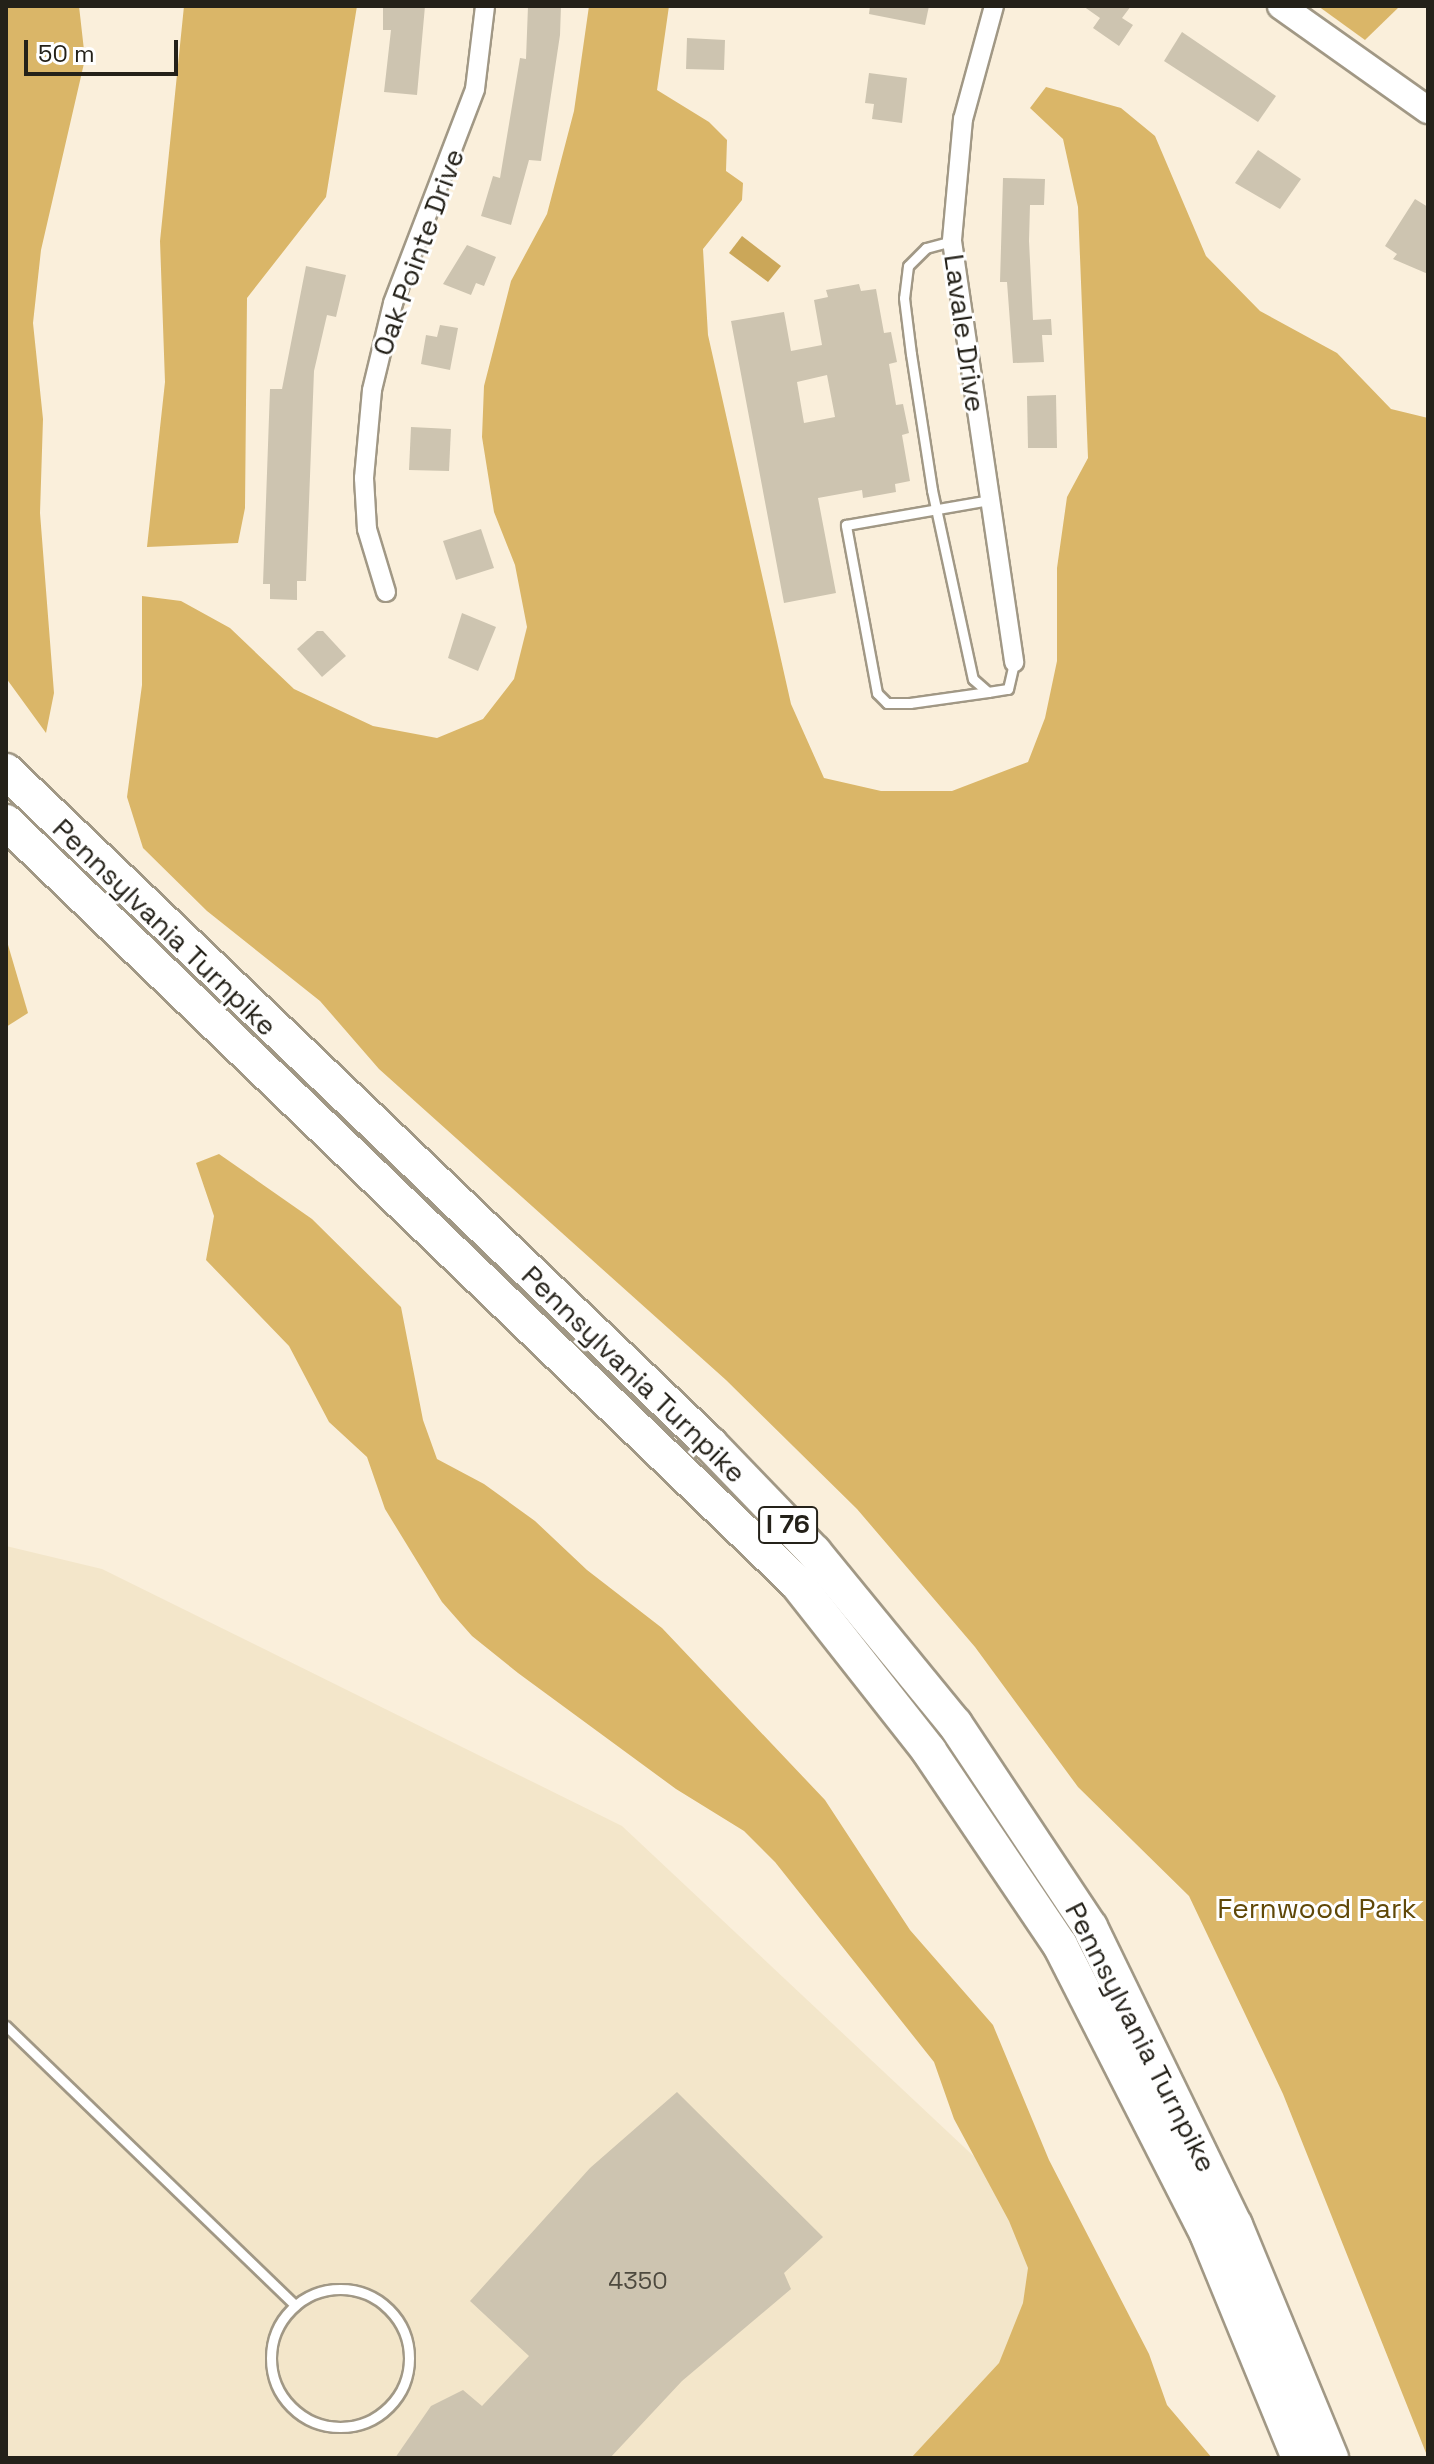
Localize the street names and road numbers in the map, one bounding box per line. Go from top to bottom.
street label: Oak Pointe Drive [365,144,471,360]
street label: Lavale Drive [937,252,993,414]
street label: Pennsylvania Turnpike [46,811,284,1043]
street label: Pennsylvania Turnpike [515,1258,753,1490]
road number: I 76 [758,1503,818,1547]
street label: Pennsylvania Turnpike [1058,1896,1224,2178]

